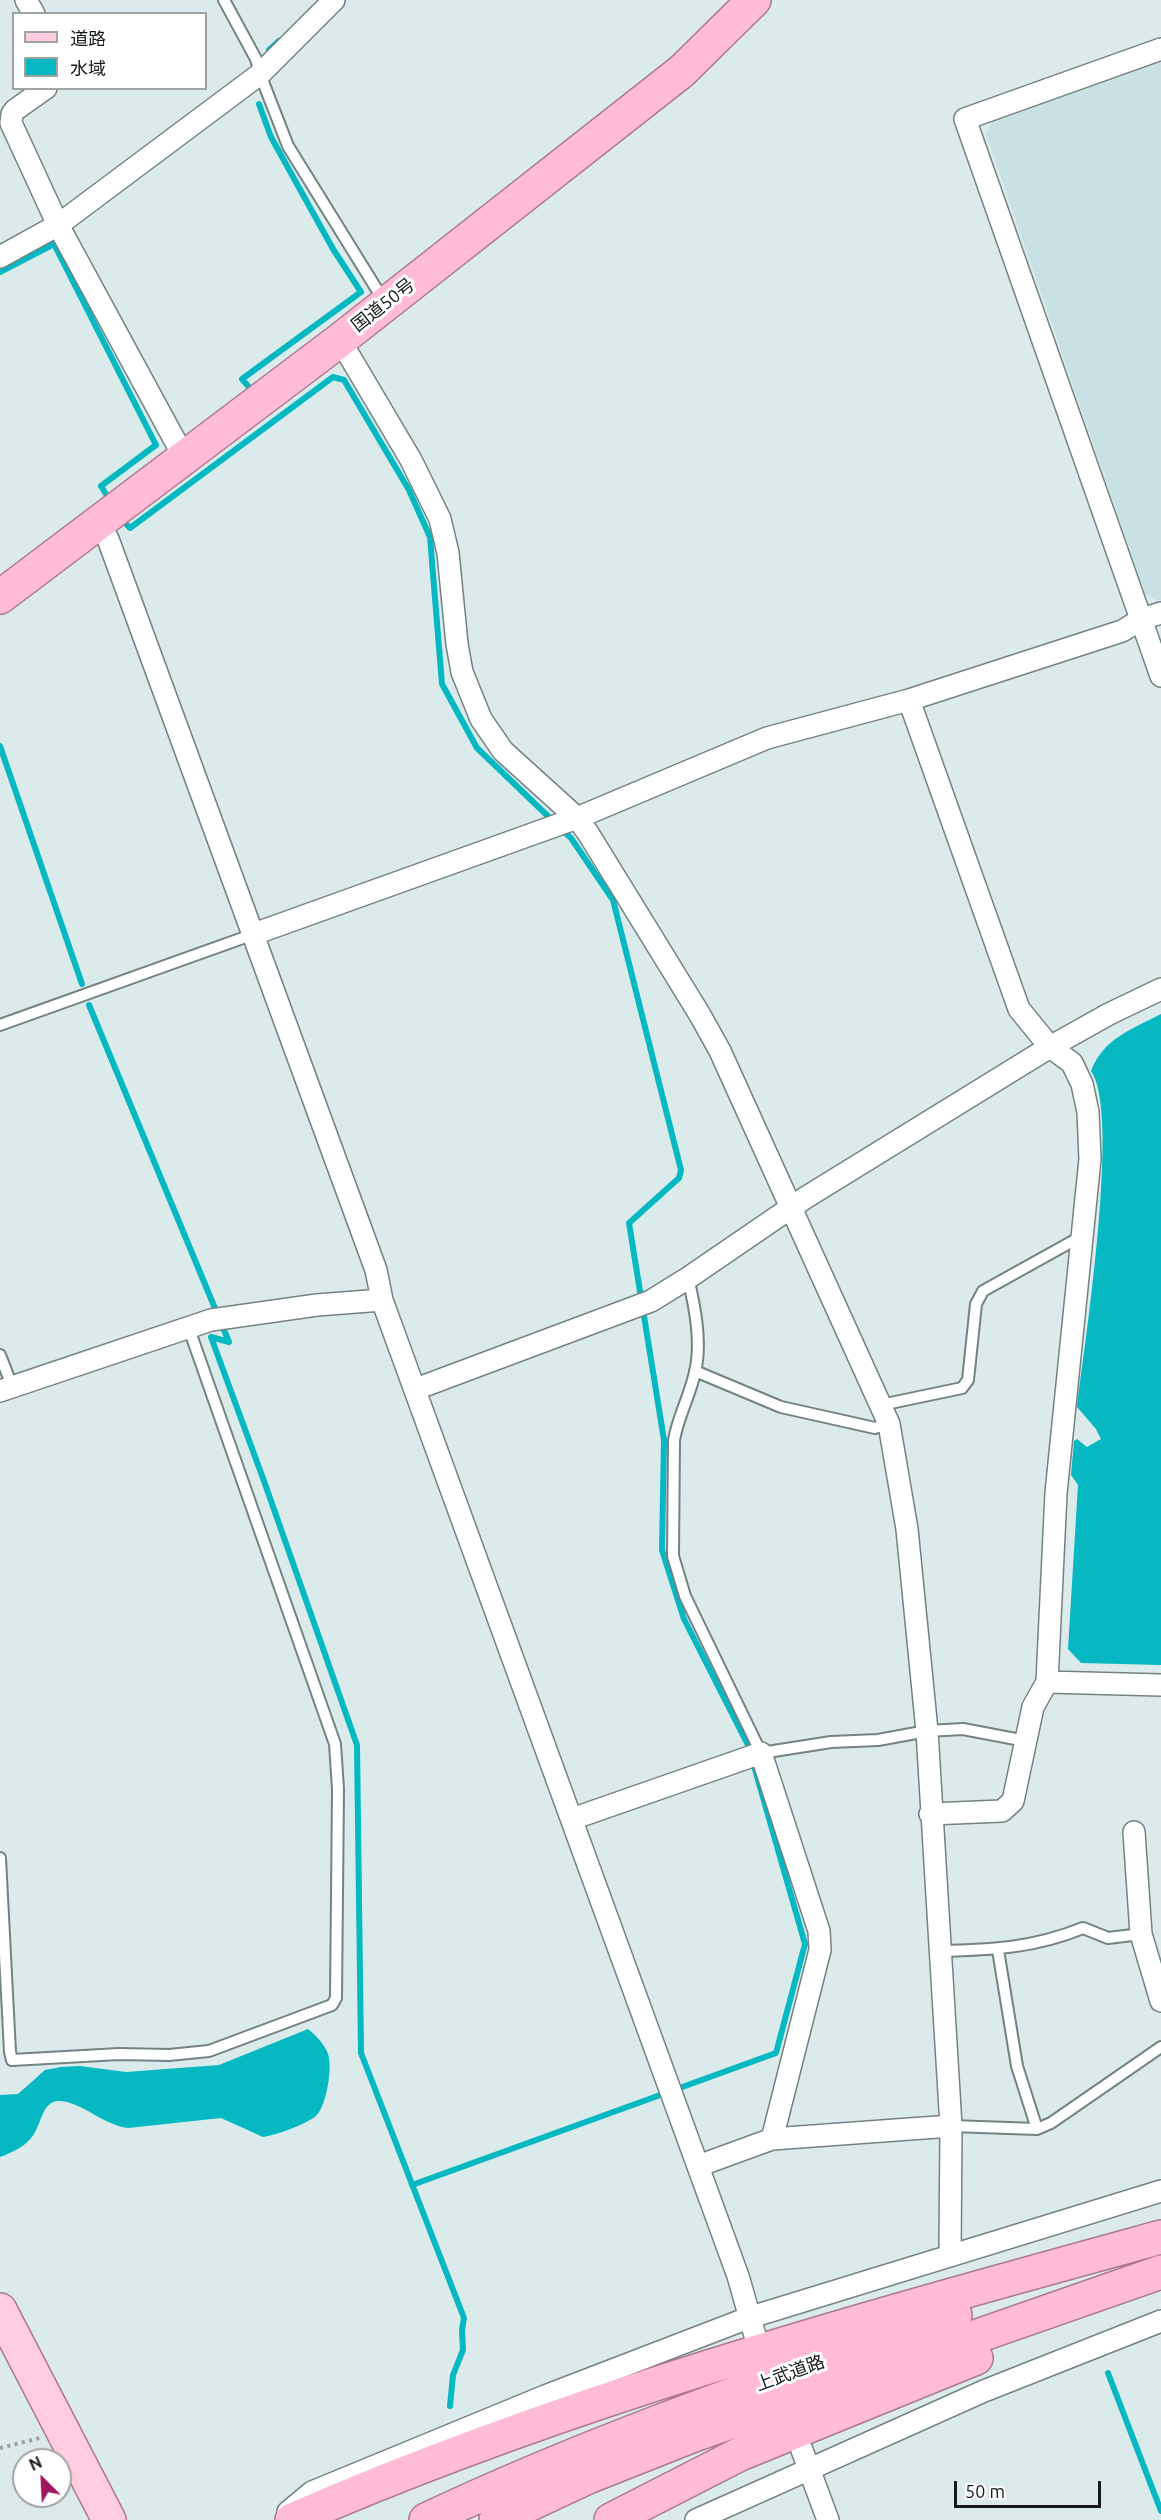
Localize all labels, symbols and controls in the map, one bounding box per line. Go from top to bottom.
legend [12,12,207,90]
text: 道路 [70,28,106,48]
text: 水域 [70,58,106,78]
street label: 国道50号 [347,274,419,336]
street label: 上武道路 [752,2351,828,2395]
north arrow [12,2448,72,2508]
text: N [26,2453,45,2474]
scale bar [957,2469,1104,2507]
text: 50 m [965,2481,1005,2501]

